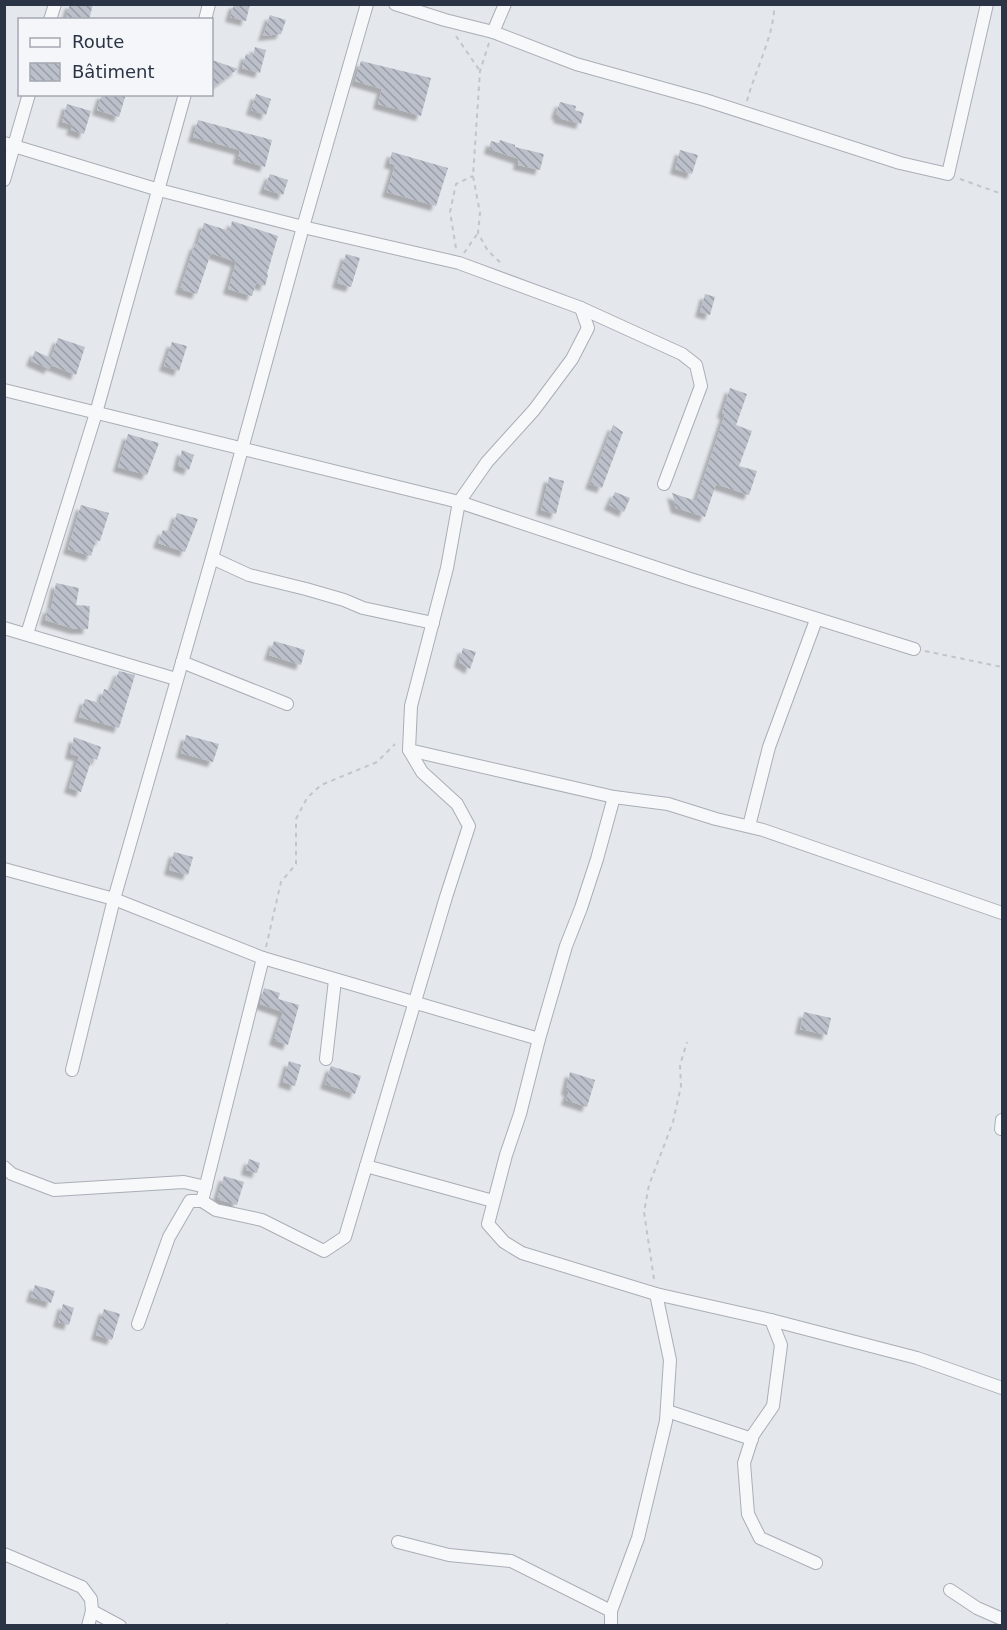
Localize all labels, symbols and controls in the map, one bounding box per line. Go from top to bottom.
legend [18,18,213,96]
text: Route [72,31,124,52]
text: Bâtiment [72,61,155,82]

